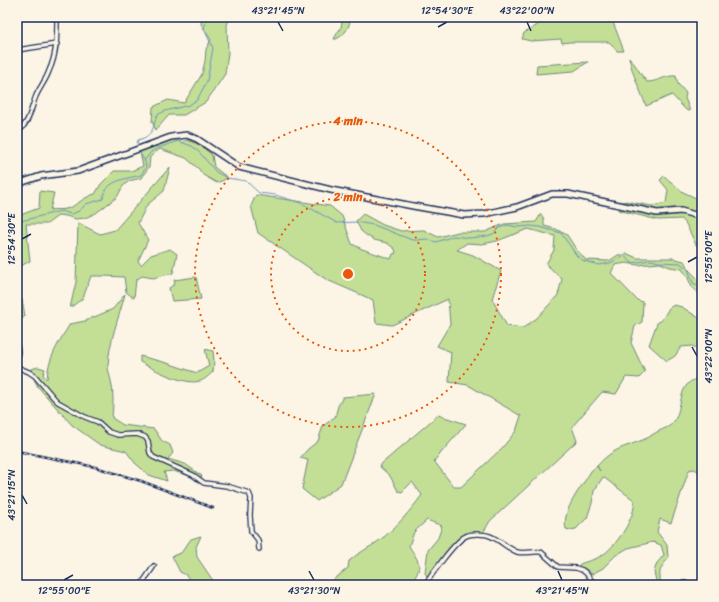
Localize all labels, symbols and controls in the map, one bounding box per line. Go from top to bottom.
text: 43°21'45"N [251,2,305,20]
text: 12°54'30"E [421,2,474,20]
text: 43°22'00"N [500,2,555,20]
text: 4 min [332,110,363,132]
text: 2 min [332,186,363,208]
text: 12°54'30"E [3,212,21,265]
text: 12°55'00"E [700,229,718,283]
centre of rings [341,267,355,281]
text: 43°22'00"N [700,328,718,384]
text: 43°21'15"N [3,469,21,521]
text: 12°55'00"E [38,582,92,600]
text: 43°21'30"N [288,582,340,600]
text: 43°21'45"N [535,582,589,600]

